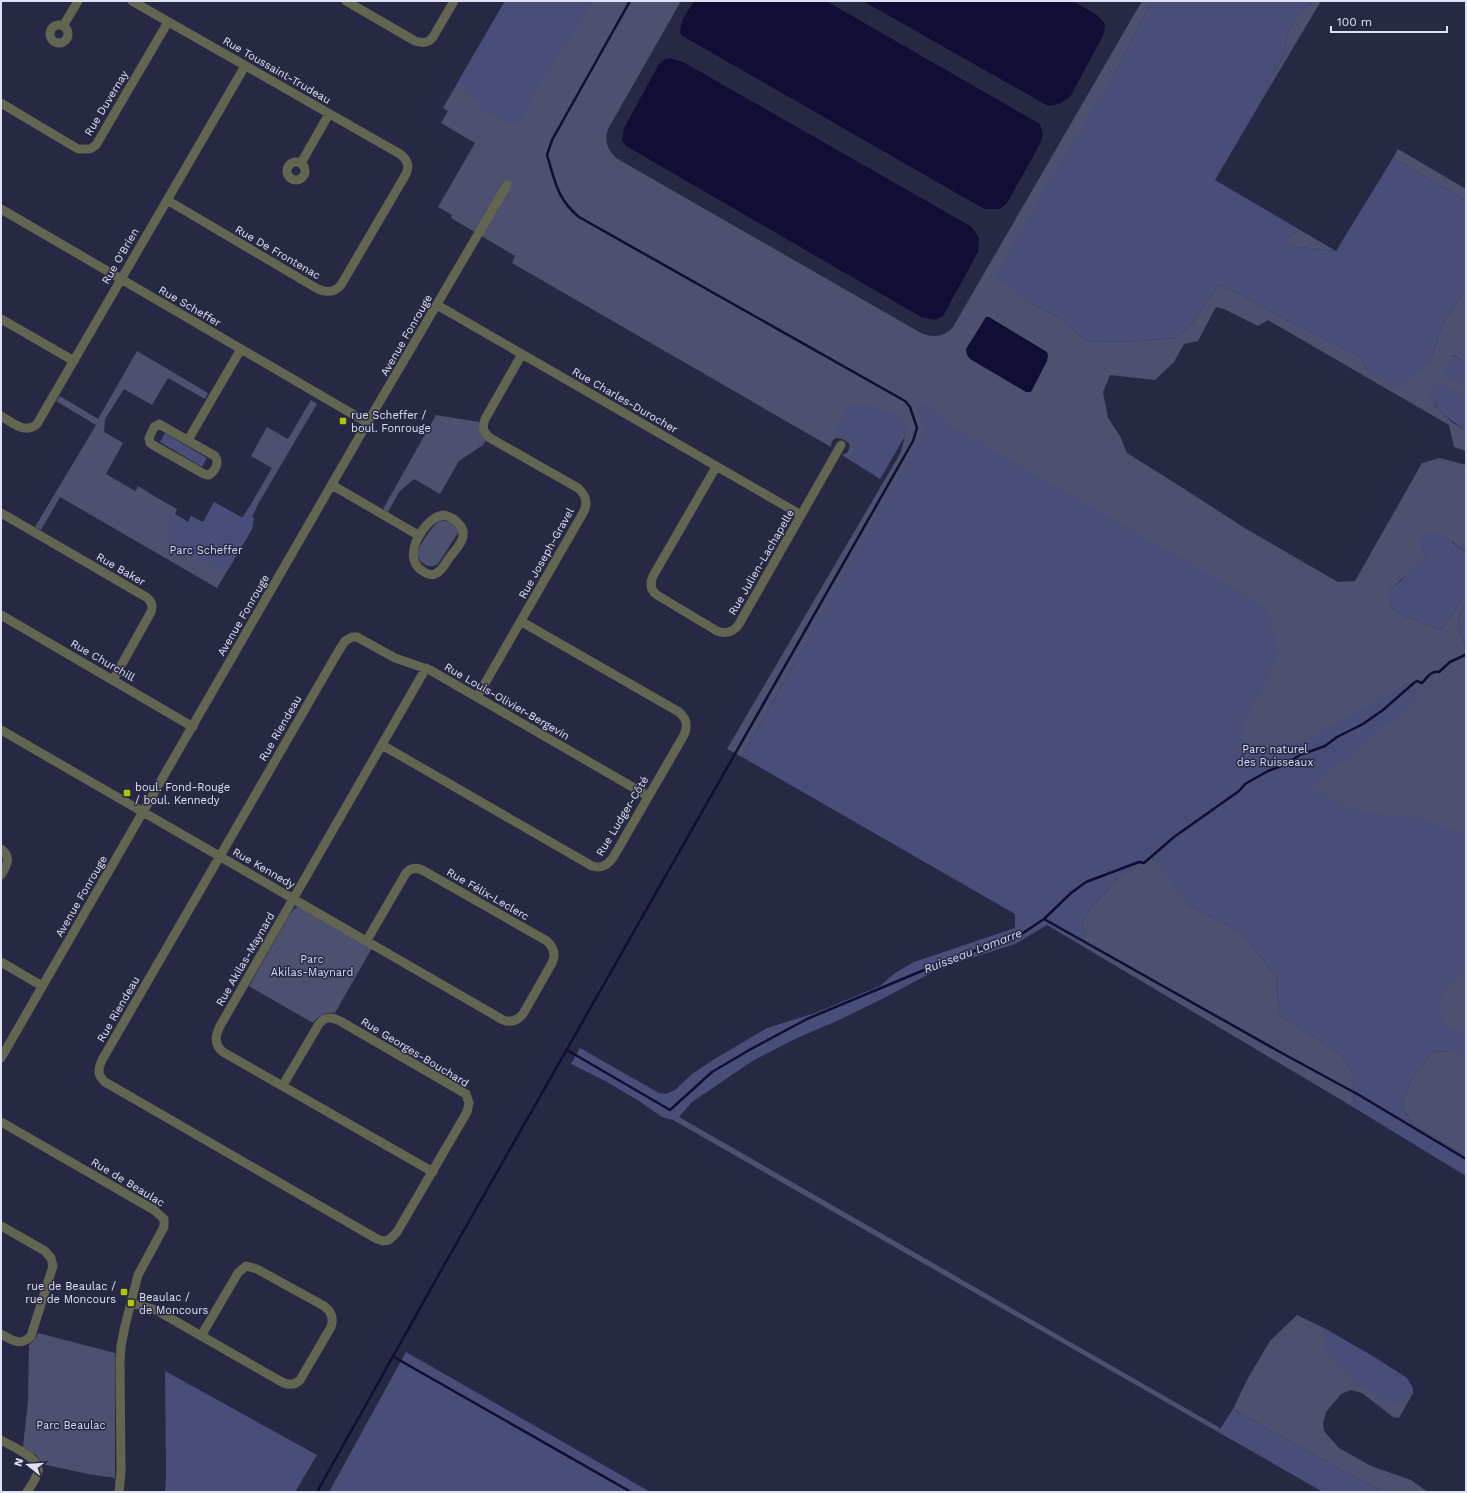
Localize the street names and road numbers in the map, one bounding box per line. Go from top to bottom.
street label: Rue Toussaint-Trudeau [220,34,333,107]
street label: Rue Duvernay [82,68,131,138]
street label: Rue De Frontenac [233,223,323,282]
street label: Rue O'Brien [99,226,142,287]
street label: Rue Scheffer [156,283,224,330]
street label: Avenue Fonrouge [378,292,435,378]
street label: Rue Charles-Durocher [570,365,680,436]
street label: Rue Joseph-Gravel [516,505,577,601]
street label: Rue Julien-Lachapelle [726,507,797,618]
street label: Rue Baker [94,550,148,589]
street label: Avenue Fonrouge [215,572,272,658]
street label: Rue Churchill [68,637,138,684]
street label: Rue Louis-Olivier-Bergevin [442,660,572,743]
street label: Rue Riendeau [256,693,304,763]
street label: Rue Ludger-Côté [593,774,651,858]
street label: Rue Kennedy [230,845,297,892]
street label: Avenue Fonrouge [53,853,110,939]
street label: Rue Félix-Leclerc [444,866,531,923]
street label: Rue Akilas-Maynard [213,910,278,1008]
street label: Rue Riendeau [94,974,142,1044]
street label: Rue Georges-Bouchard [358,1015,471,1090]
street label: Rue de Beaulac [89,1155,167,1209]

